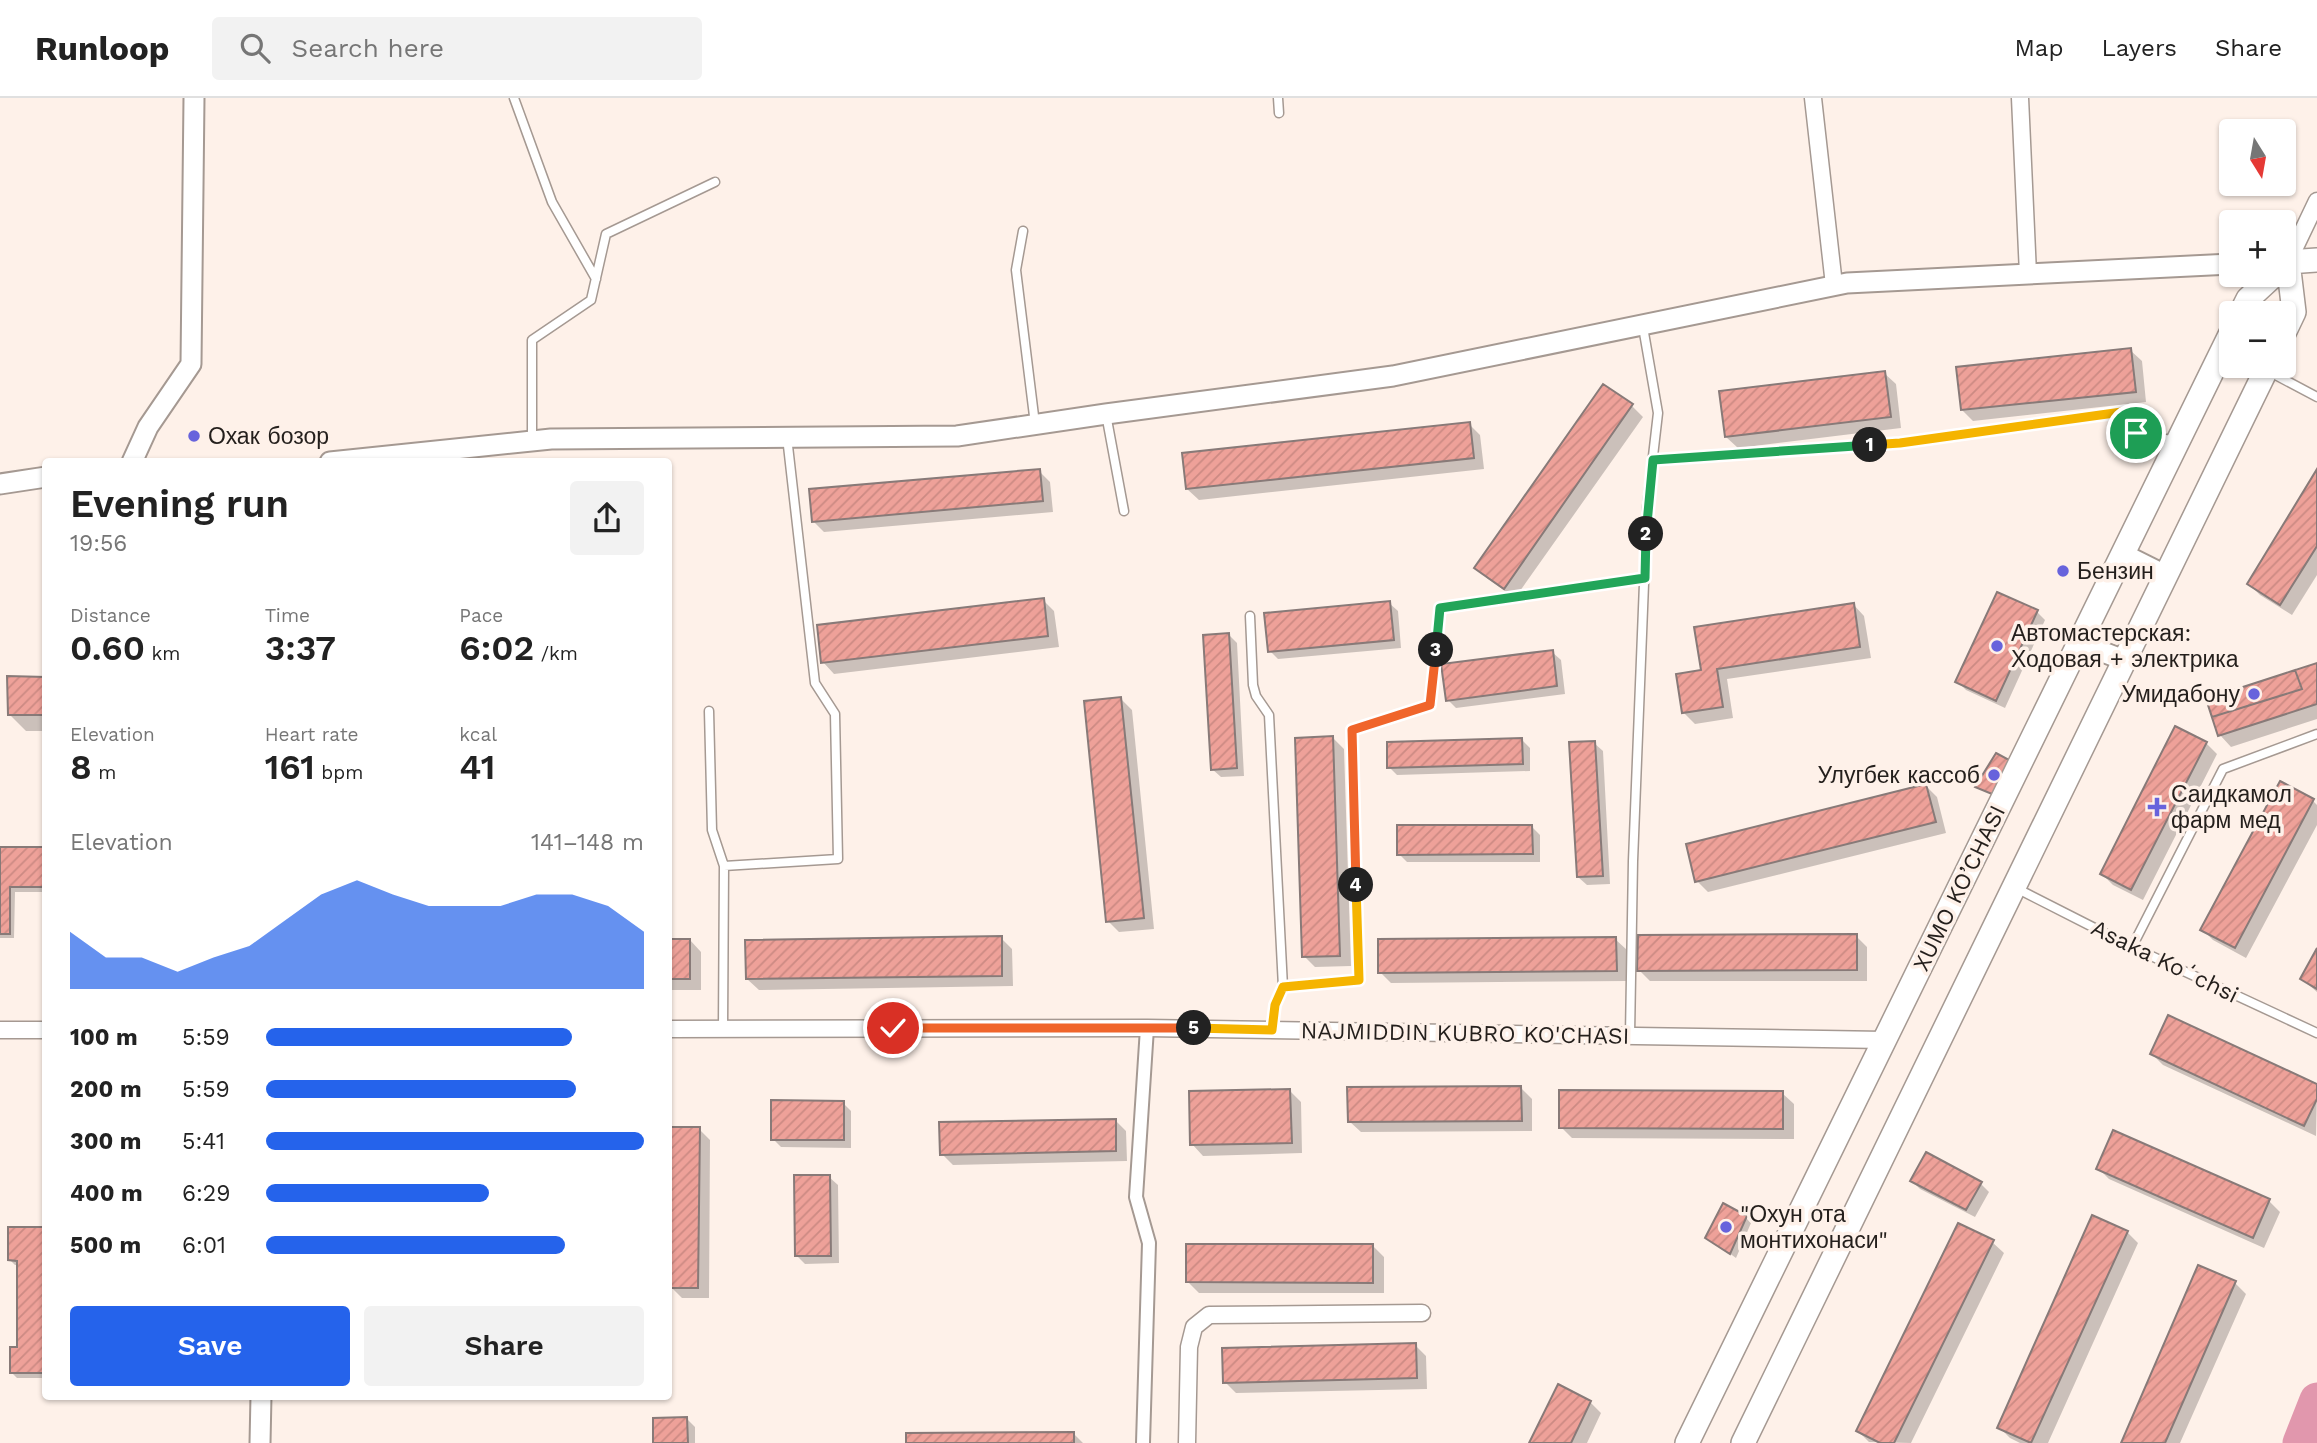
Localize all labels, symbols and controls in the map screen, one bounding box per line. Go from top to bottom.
search box [212,17,702,80]
text: Runloop [35,29,170,68]
icon: search [236,29,274,67]
text: Search here [292,33,444,63]
text: Map [2015,34,2063,62]
text: Layers [2101,34,2177,62]
text: Share [2215,34,2282,62]
north arrow [2219,119,2296,196]
map controls [2219,119,2296,378]
button: + [2219,210,2296,287]
button: − [2219,301,2296,378]
pin [2106,403,2166,463]
icon: arrive [2117,414,2155,452]
place label: Охак бозор [208,423,329,450]
marker: Охак бозор [186,428,202,444]
pin: 1 [1853,428,1888,462]
text: 1 [1865,433,1874,456]
button: share [570,481,644,555]
text: Evening run [70,482,289,526]
pin: 2 [1628,516,1664,551]
text: 2 [1640,522,1651,545]
text: 19:56 [70,530,127,557]
place label: Бензин [2077,558,2154,585]
marker: Бензин [2055,563,2071,579]
text: Distance [70,604,151,627]
text: Time [265,604,310,627]
text: Pace [459,604,503,627]
place label: Автомастерская: Ходовая + электрика [2011,620,2239,673]
text: 0.60 [70,627,145,669]
text: 3:37 [265,627,336,669]
text: 6:02 [459,627,534,669]
pin: 3 [1418,632,1454,668]
text: 3 [1430,638,1441,661]
marker: Автомастерская: Ходовая + электрика [1989,638,2005,654]
text: km [145,642,180,665]
text: /km [534,642,578,665]
place label: Умидабону [2121,681,2240,708]
marker: Умидабону [2246,686,2262,702]
text: Elevation [70,723,155,746]
text: Heart rate [265,723,359,746]
text: kcal [459,723,497,746]
text: 8 [70,746,92,788]
text: 161 [265,746,315,788]
text: 41 [459,746,495,788]
text: m [92,761,116,784]
text: bpm [315,761,363,784]
place label: Улугбек кассоб [1817,762,1980,789]
marker: Улугбек кассоб [1986,767,2002,783]
place label: Саидкамол фарм мед [2171,781,2292,834]
marker: Саидкамол фарм мед [2149,799,2165,815]
street label: XUMO KO’CHASI [1908,801,2011,975]
text: Elevation [70,829,173,856]
text: 141–148 m [531,829,644,856]
pin: 4 [1338,868,1374,902]
text: 4 [1349,873,1362,896]
street label: Asaka Koʻchsi [2087,914,2243,1009]
pin [863,998,923,1058]
icon: check [874,1009,912,1047]
pin: 5 [1176,1010,1212,1046]
text: 5 [1188,1016,1199,1039]
street label: NAJMIDDIN KUBRO KO'CHASI [1300,1017,1630,1050]
text: 100 m [70,1024,138,1051]
text: 5:59 [182,1024,230,1051]
text: 200 m [70,1076,142,1103]
text: 5:59 [182,1076,230,1103]
text: 300 m [70,1128,141,1155]
text: 5:41 [182,1128,225,1155]
text: 400 m [70,1180,143,1207]
text: 6:29 [182,1180,230,1207]
place label: "Охун ота монтихонаси" [1740,1201,1888,1254]
marker: "Охун ота монтихонаси" [1718,1219,1734,1235]
text: 500 m [70,1232,141,1259]
text: 6:01 [182,1232,226,1259]
button: Save [70,1306,350,1386]
button: Share [364,1306,644,1386]

